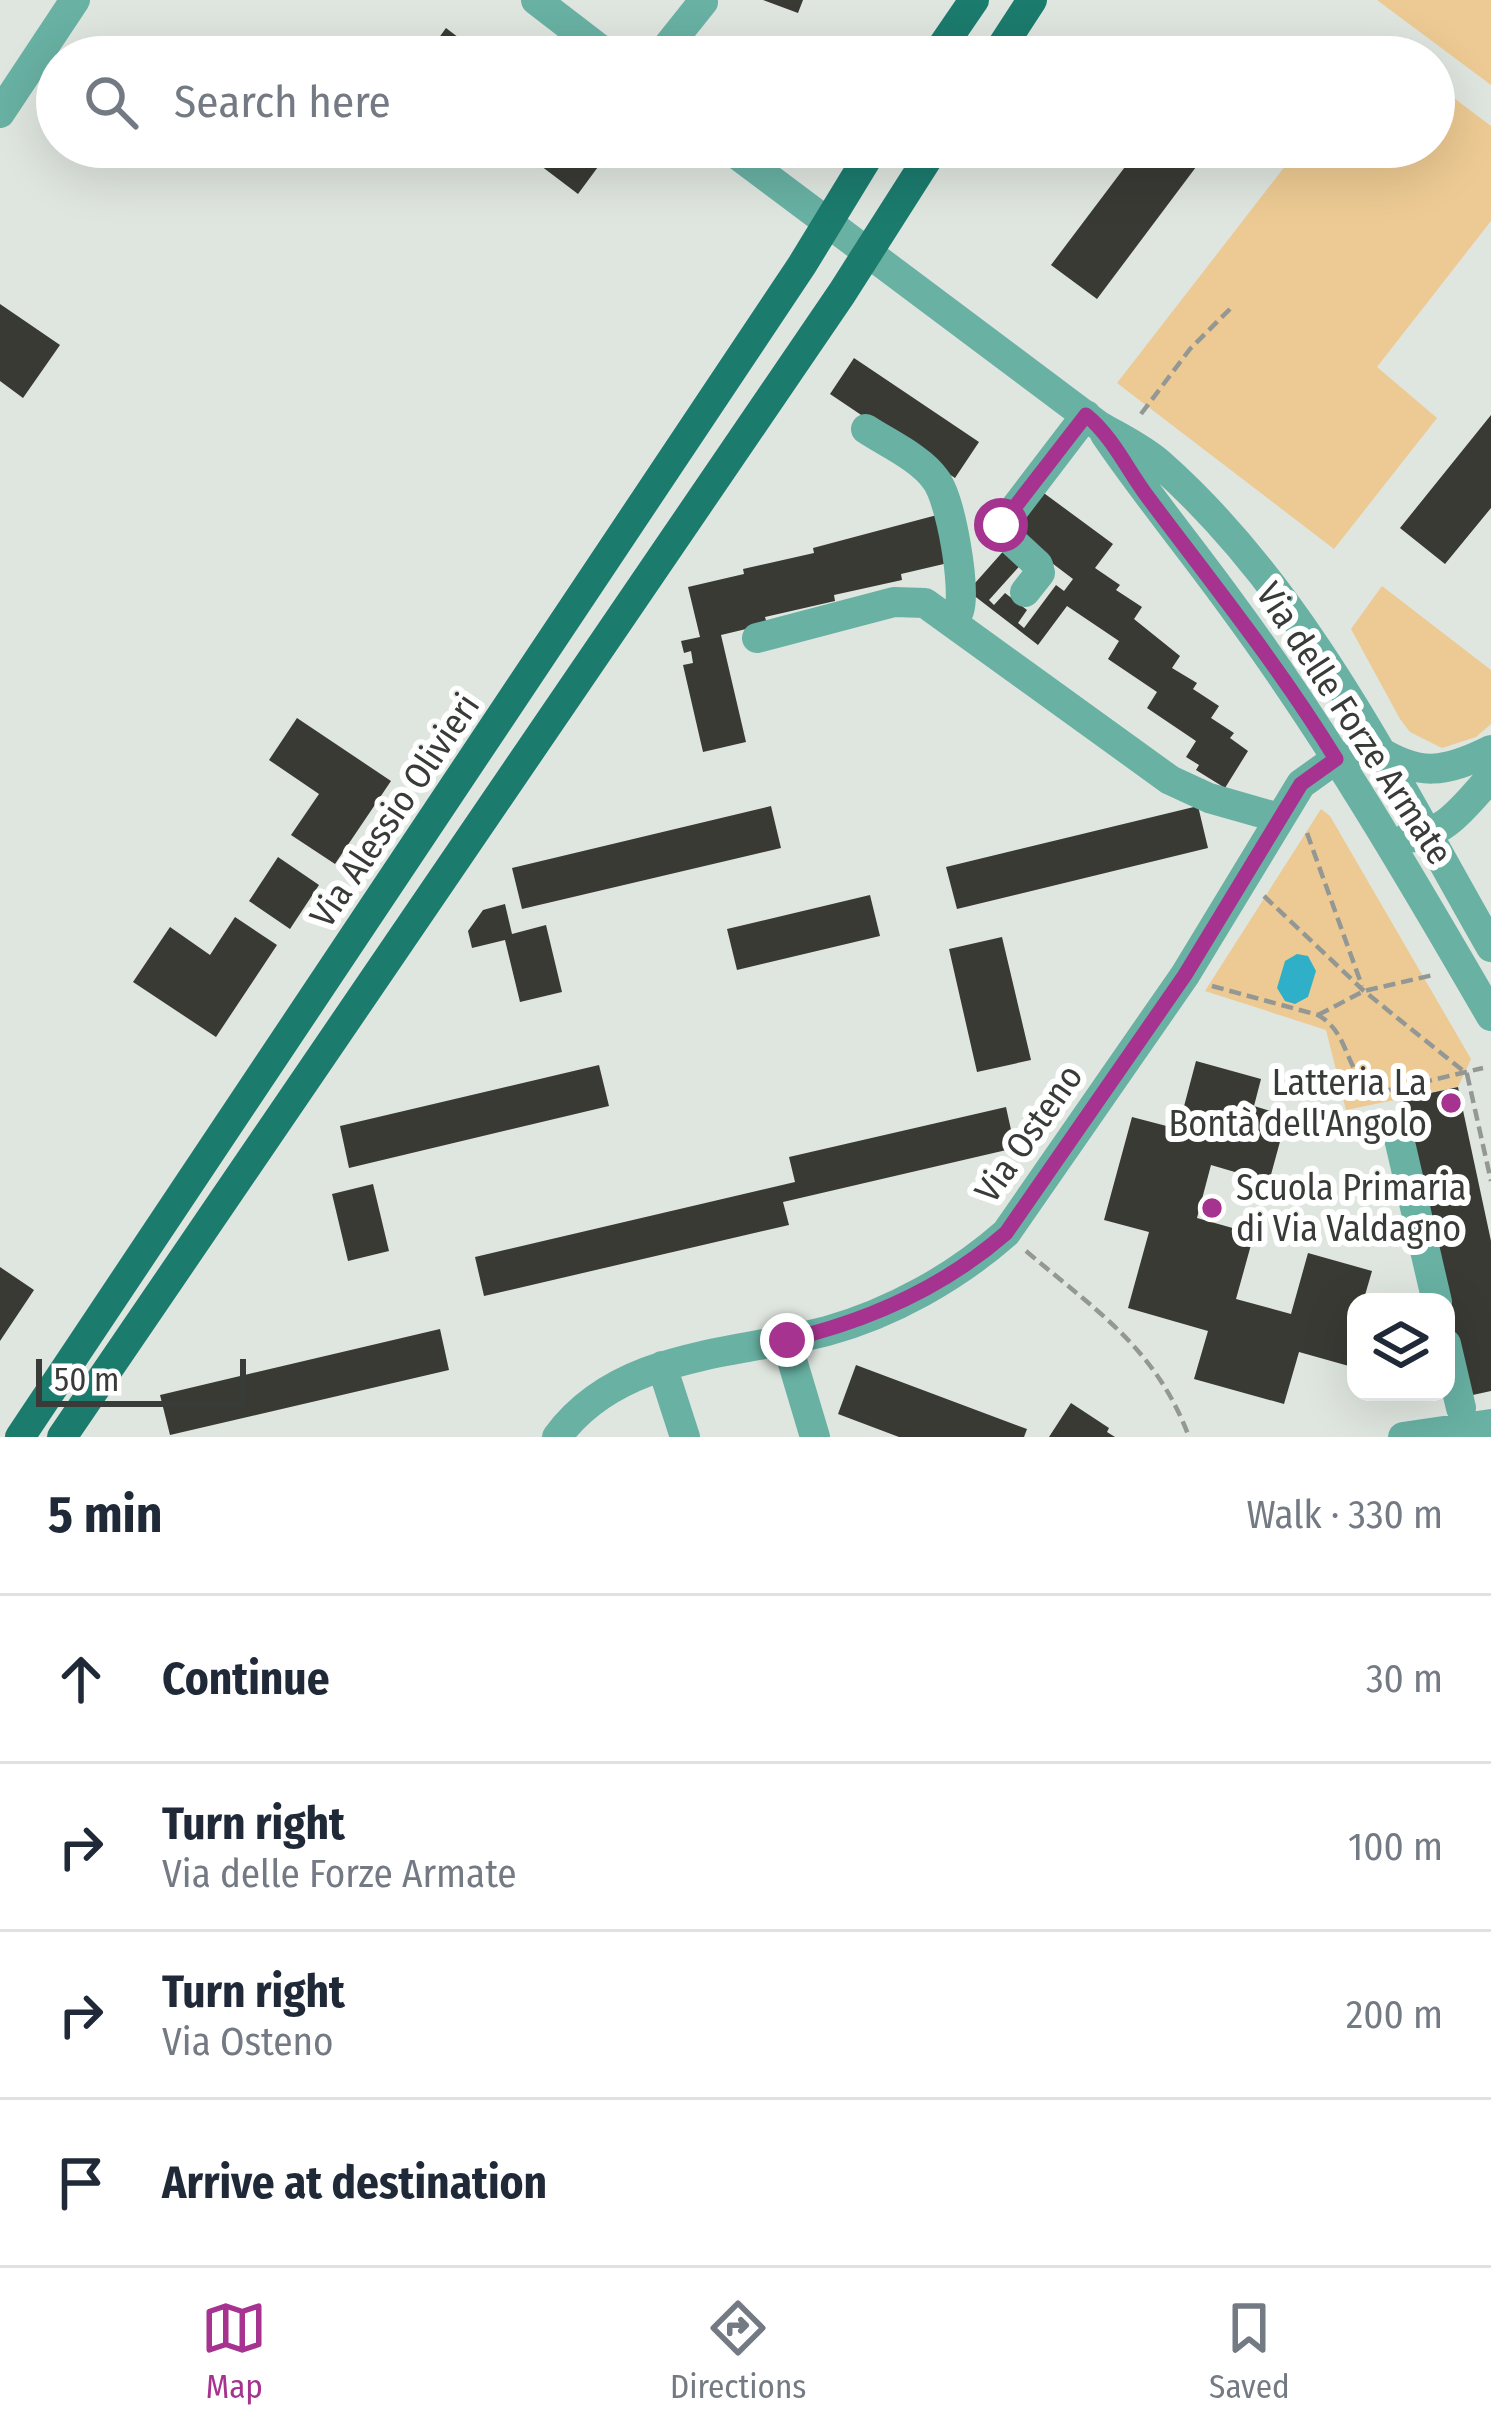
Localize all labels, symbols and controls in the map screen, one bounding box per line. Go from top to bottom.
search box [36,36,1455,168]
icon: search [78,69,144,135]
text: Search here [174,75,391,129]
route start [974,498,1028,552]
street label: Via delle Forze Armate [1247,574,1462,873]
street label: Via Alessio Olivieri [301,685,489,936]
street label: Via Osteno [965,1056,1092,1211]
place label: Latteria La Bontà dell'Angolo [1169,1061,1427,1146]
marker: Latteria La Bontà dell'Angolo [1438,1090,1464,1116]
place label: Scuola Primaria di Via Valdagno [1236,1166,1467,1251]
marker: Scuola Primaria di Via Valdagno [1199,1195,1225,1221]
map controls [1347,1293,1455,1401]
button: layers [1347,1293,1455,1401]
route end [760,1313,814,1367]
scale bar [36,1353,246,1406]
text: 50 m [54,1360,119,1400]
text: 5 min [48,1484,163,1546]
text: Walk · 330 m [1247,1492,1443,1538]
icon: ahead [48,1646,114,1712]
text: Continue [162,1652,330,1706]
text: 30 m [1366,1656,1443,1702]
text: Turn right [162,1797,345,1851]
icon: right [48,1814,114,1880]
text: 100 m [1348,1824,1443,1870]
text: Via delle Forze Armate [162,1851,517,1897]
text: Turn right [162,1965,345,2019]
icon: right [48,1982,114,2048]
text: 200 m [1346,1992,1443,2038]
text: Via Osteno [162,2019,334,2065]
icon: arrive [48,2150,114,2216]
text: Arrive at destination [162,2156,547,2210]
tab: Map [201,2295,267,2407]
tab: Directions [670,2295,806,2407]
tab: Saved [1209,2295,1290,2407]

